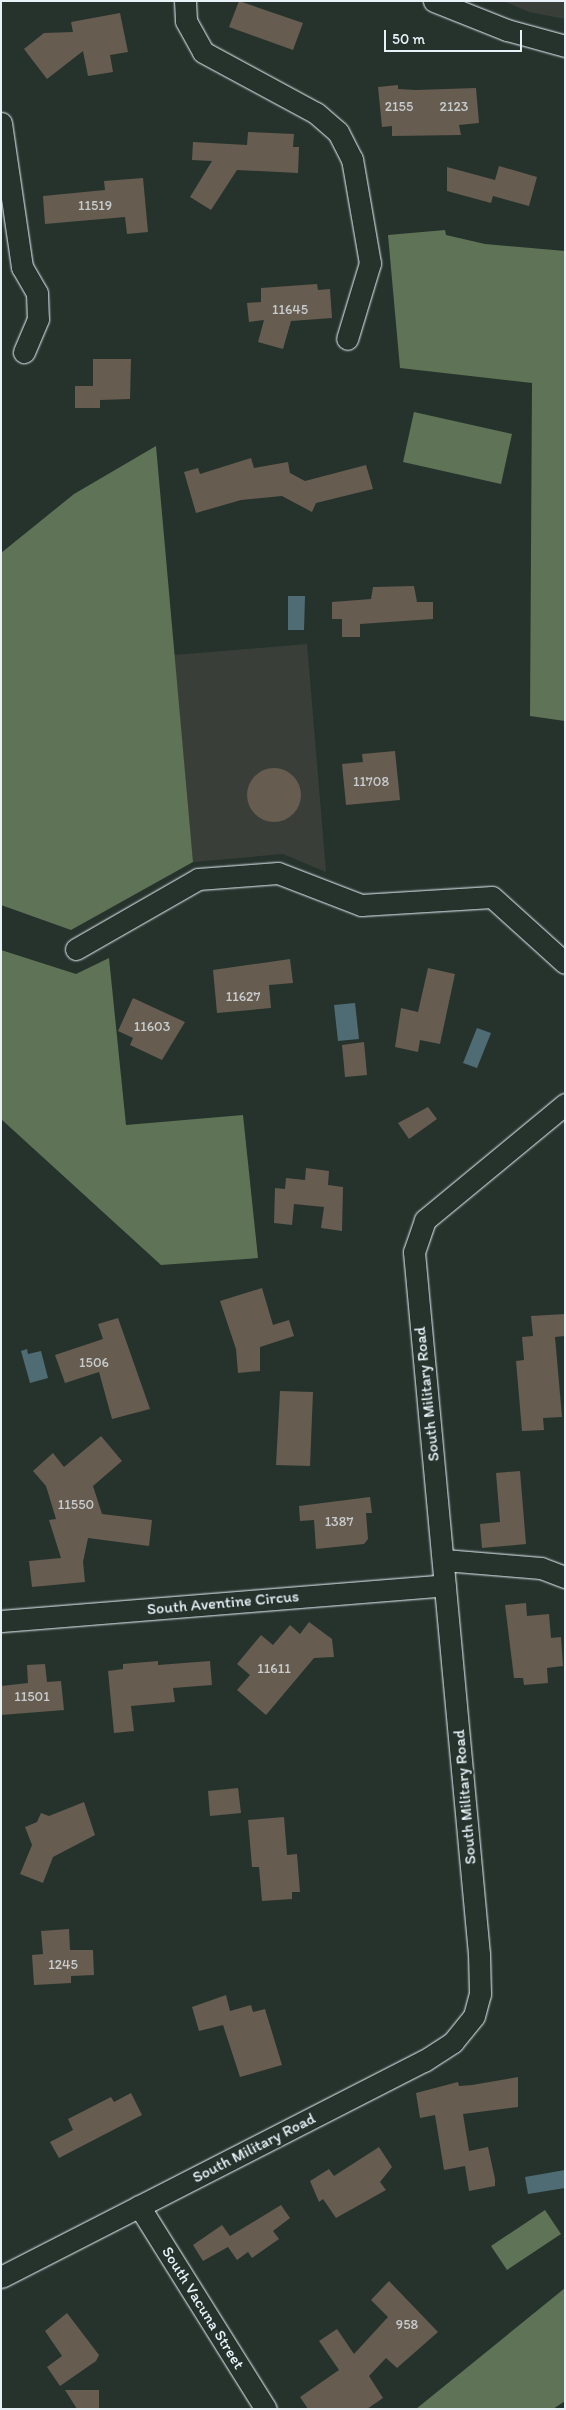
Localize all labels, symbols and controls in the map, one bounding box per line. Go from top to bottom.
scale bar [386,20,524,52]
text: 50 m [392,30,425,48]
house number: 2155 [385,99,413,115]
house number: 2123 [440,99,468,115]
house number: 11519 [78,198,112,214]
house number: 11645 [272,302,308,318]
house number: 11708 [353,774,389,790]
house number: 11627 [226,989,260,1005]
house number: 11603 [134,1019,170,1035]
street label: South Military Road [410,1326,444,1462]
house number: 1506 [79,1355,109,1371]
house number: 11550 [58,1497,94,1513]
house number: 1387 [325,1514,353,1530]
street label: South Aventine Circus [147,1587,299,1619]
house number: 11611 [257,1661,291,1677]
house number: 11501 [14,1689,50,1705]
street label: South Military Road [450,1729,480,1865]
house number: 1245 [48,1957,78,1973]
street label: South Military Road [189,2109,319,2187]
street label: South Vacuna Street [158,2244,248,2372]
house number: 958 [396,2317,418,2333]

